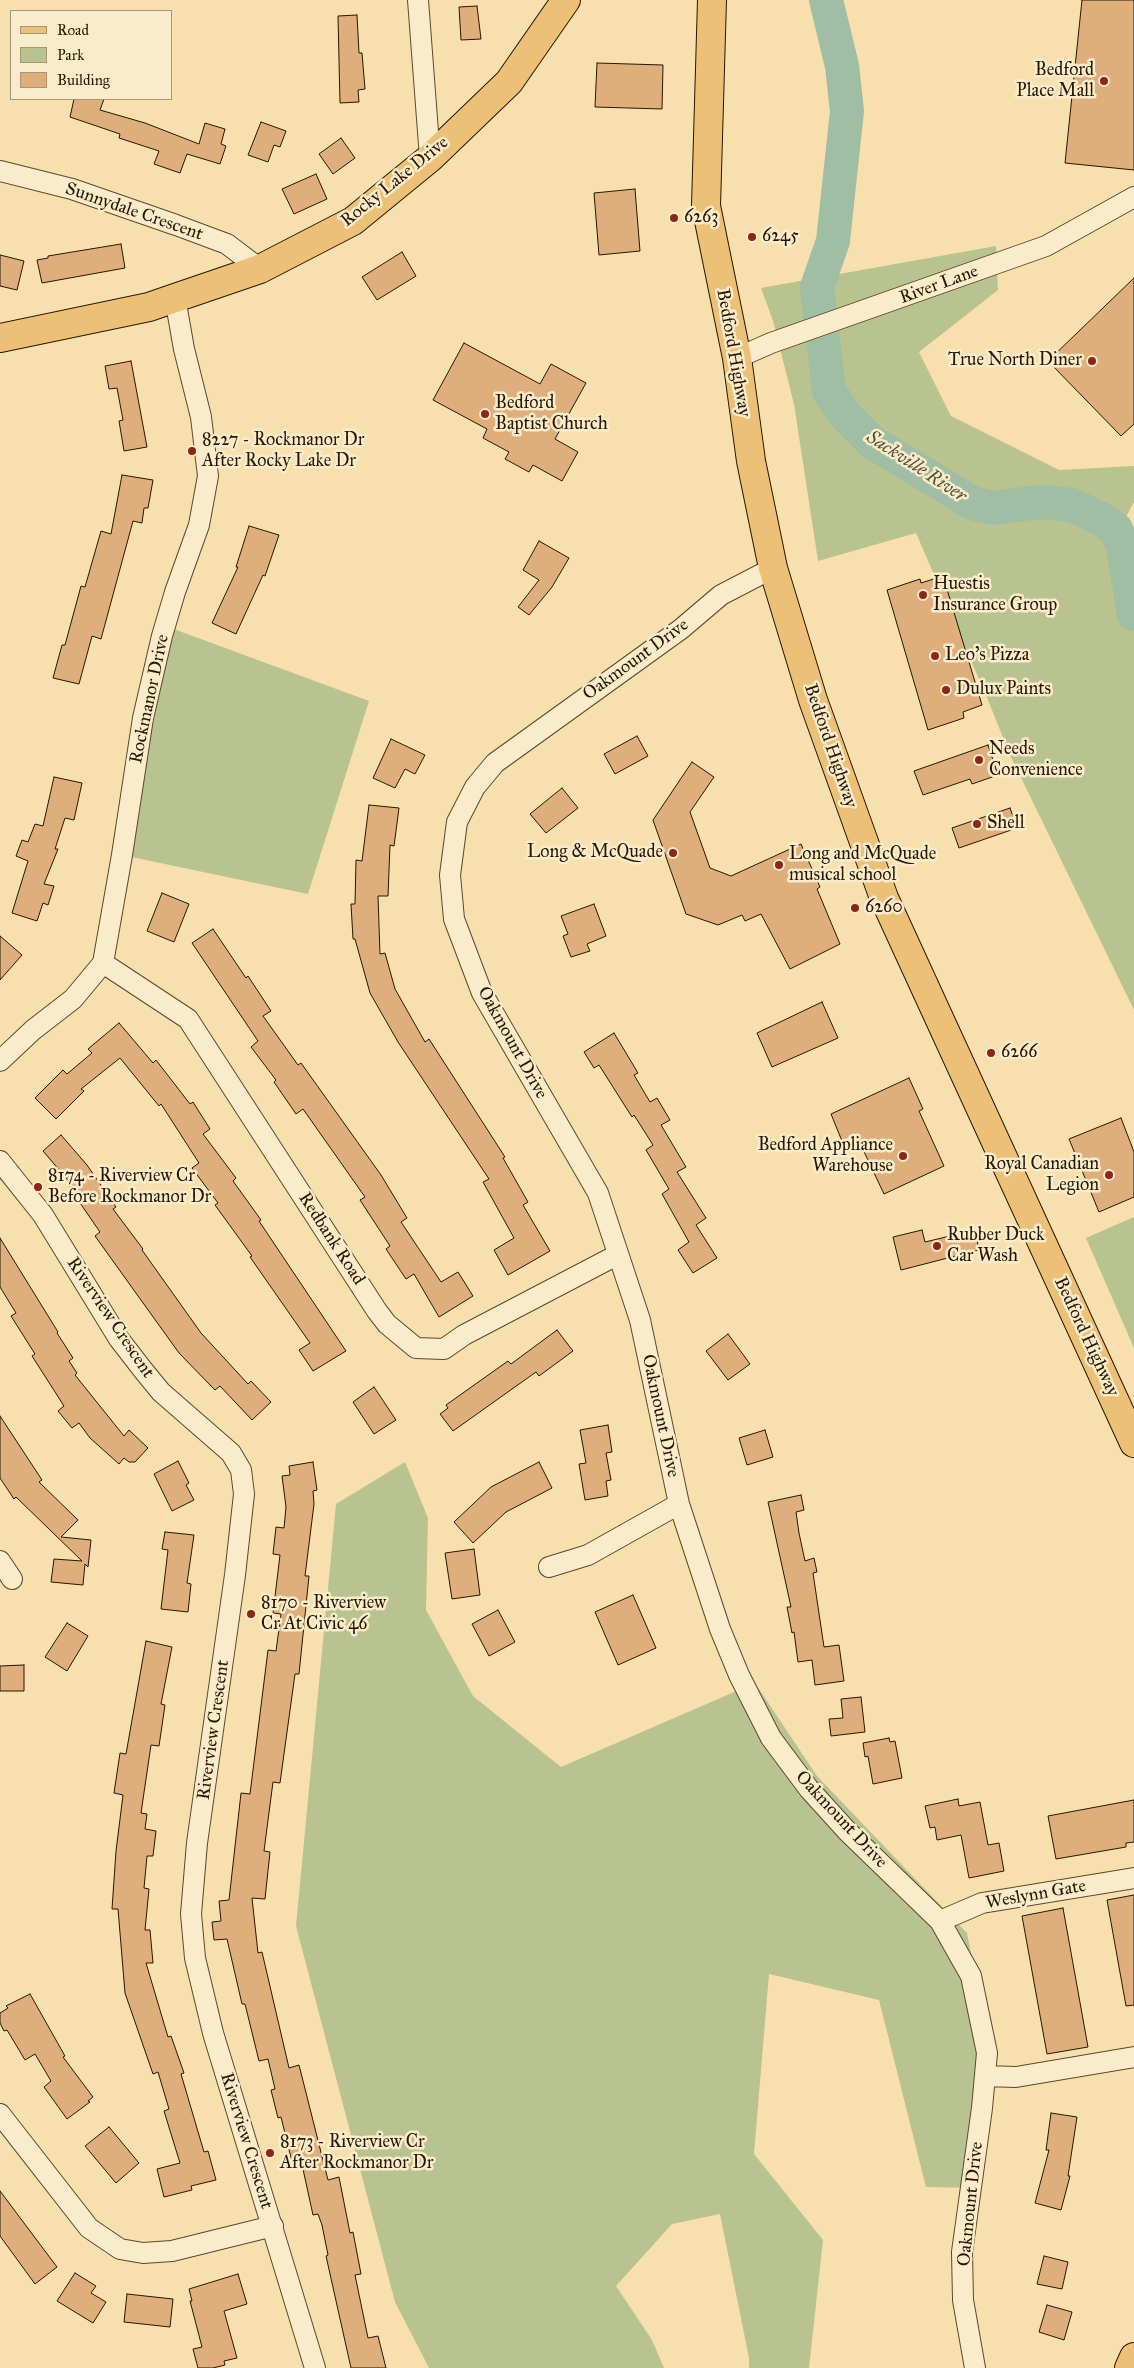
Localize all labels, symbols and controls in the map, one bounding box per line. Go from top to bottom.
legend [10,10,172,100]
text: Road [57,21,89,39]
text: Park [57,46,84,64]
place label: Bedford Place Mall [1016,60,1094,102]
text: Building [57,71,110,89]
marker: Bedford Place Mall [1098,75,1110,87]
street label: Rocky Lake Drive [337,132,453,232]
street label: Sunnydale Crescent [62,178,206,246]
place label: 6263 [684,207,719,229]
marker: 6263 [668,212,680,224]
place label: 6245 [762,226,799,248]
marker: 6245 [746,231,758,243]
street label: River Lane [897,261,981,309]
street label: Bedford Highway [711,287,755,419]
place label: True North Diner [948,350,1082,372]
marker: True North Diner [1086,355,1098,367]
place label: Bedford Baptist Church [495,393,608,436]
marker: Bedford Baptist Church [479,408,491,420]
water label: Sackville River [862,426,970,508]
place label: 8227 - Rockmanor Dr After Rocky Lake Dr [202,430,364,472]
marker: 8227 - Rockmanor Dr After Rocky Lake Dr [186,445,198,457]
place label: Huestis Insurance Group [933,574,1057,616]
marker: Huestis Insurance Group [917,589,929,601]
street label: Oakmount Drive [579,615,693,705]
street label: Rockmanor Drive [126,632,174,766]
place label: Leo's Pizza [945,645,1029,667]
marker: Leo's Pizza [929,650,941,662]
place label: Dulux Paints [956,679,1051,701]
street label: Bedford Highway [799,681,861,811]
marker: Dulux Paints [940,684,952,696]
place label: Needs Convenience [989,739,1083,782]
marker: Needs Convenience [973,754,985,766]
place label: Shell [987,813,1025,835]
marker: Shell [971,818,983,830]
place label: Long & McQuade [527,842,663,864]
place label: Long and McQuade musical school [789,844,936,886]
marker: Long & McQuade [667,847,679,859]
marker: Long and McQuade musical school [773,859,785,871]
place label: 6260 [865,897,903,919]
marker: 6260 [849,902,861,914]
street label: Oakmount Drive [472,983,552,1103]
place label: 6266 [1001,1042,1038,1064]
marker: 6266 [985,1047,997,1059]
place label: Bedford Appliance Warehouse [758,1135,893,1178]
marker: Bedford Appliance Warehouse [897,1150,909,1162]
place label: Royal Canadian Legion [984,1154,1099,1196]
place label: 8174 - Riverview Cr Before Rockmanor Dr [48,1166,211,1208]
marker: Royal Canadian Legion [1103,1169,1115,1181]
marker: 8174 - Riverview Cr Before Rockmanor Dr [32,1181,44,1193]
street label: Redbank Road [293,1189,369,1289]
place label: Rubber Duck Car Wash [947,1225,1044,1268]
marker: Rubber Duck Car Wash [931,1240,943,1252]
street label: Riverview Crescent [62,1253,158,1383]
street label: Bedford Highway [1049,1274,1123,1400]
street label: Oakmount Drive [636,1353,684,1479]
place label: 8170 - Riverview Cr At Civic 46 [261,1593,386,1636]
marker: 8170 - Riverview Cr At Civic 46 [245,1608,257,1620]
street label: Riverview Crescent [193,1659,235,1801]
street label: Oakmount Drive [790,1767,892,1873]
street label: Weslynn Gate [984,1876,1088,1914]
street label: Riverview Crescent [215,2070,277,2212]
place label: 8173 - Riverview Cr After Rockmanor Dr [280,2132,434,2174]
street label: Oakmount Drive [954,2141,988,2267]
marker: 8173 - Riverview Cr After Rockmanor Dr [264,2147,276,2159]

